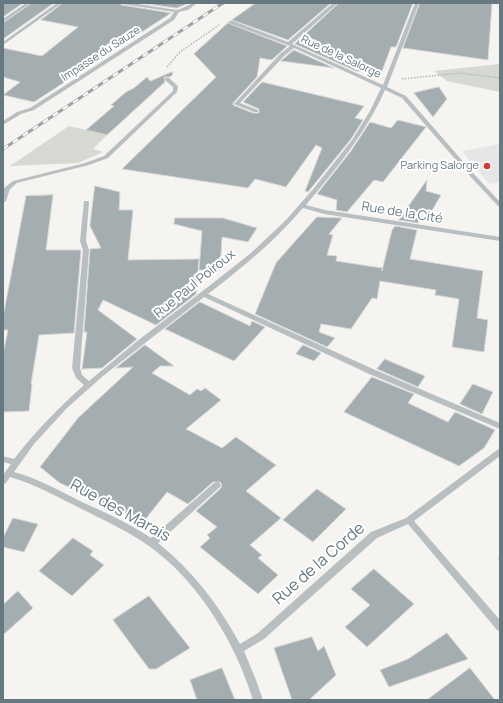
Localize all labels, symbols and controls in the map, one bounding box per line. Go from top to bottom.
street label: Impasse du Sauze [59,24,143,84]
street label: Rue de la Salorge [299,33,383,81]
place label: Parking Salorge [401,159,479,173]
marker: Parking Salorge [482,161,492,171]
street label: Rue de la Cité [360,199,444,227]
street label: Rue Paul Poiroux [151,247,239,321]
street label: Rue des Marais [67,476,173,546]
street label: Rue de la Corde [269,519,369,609]

